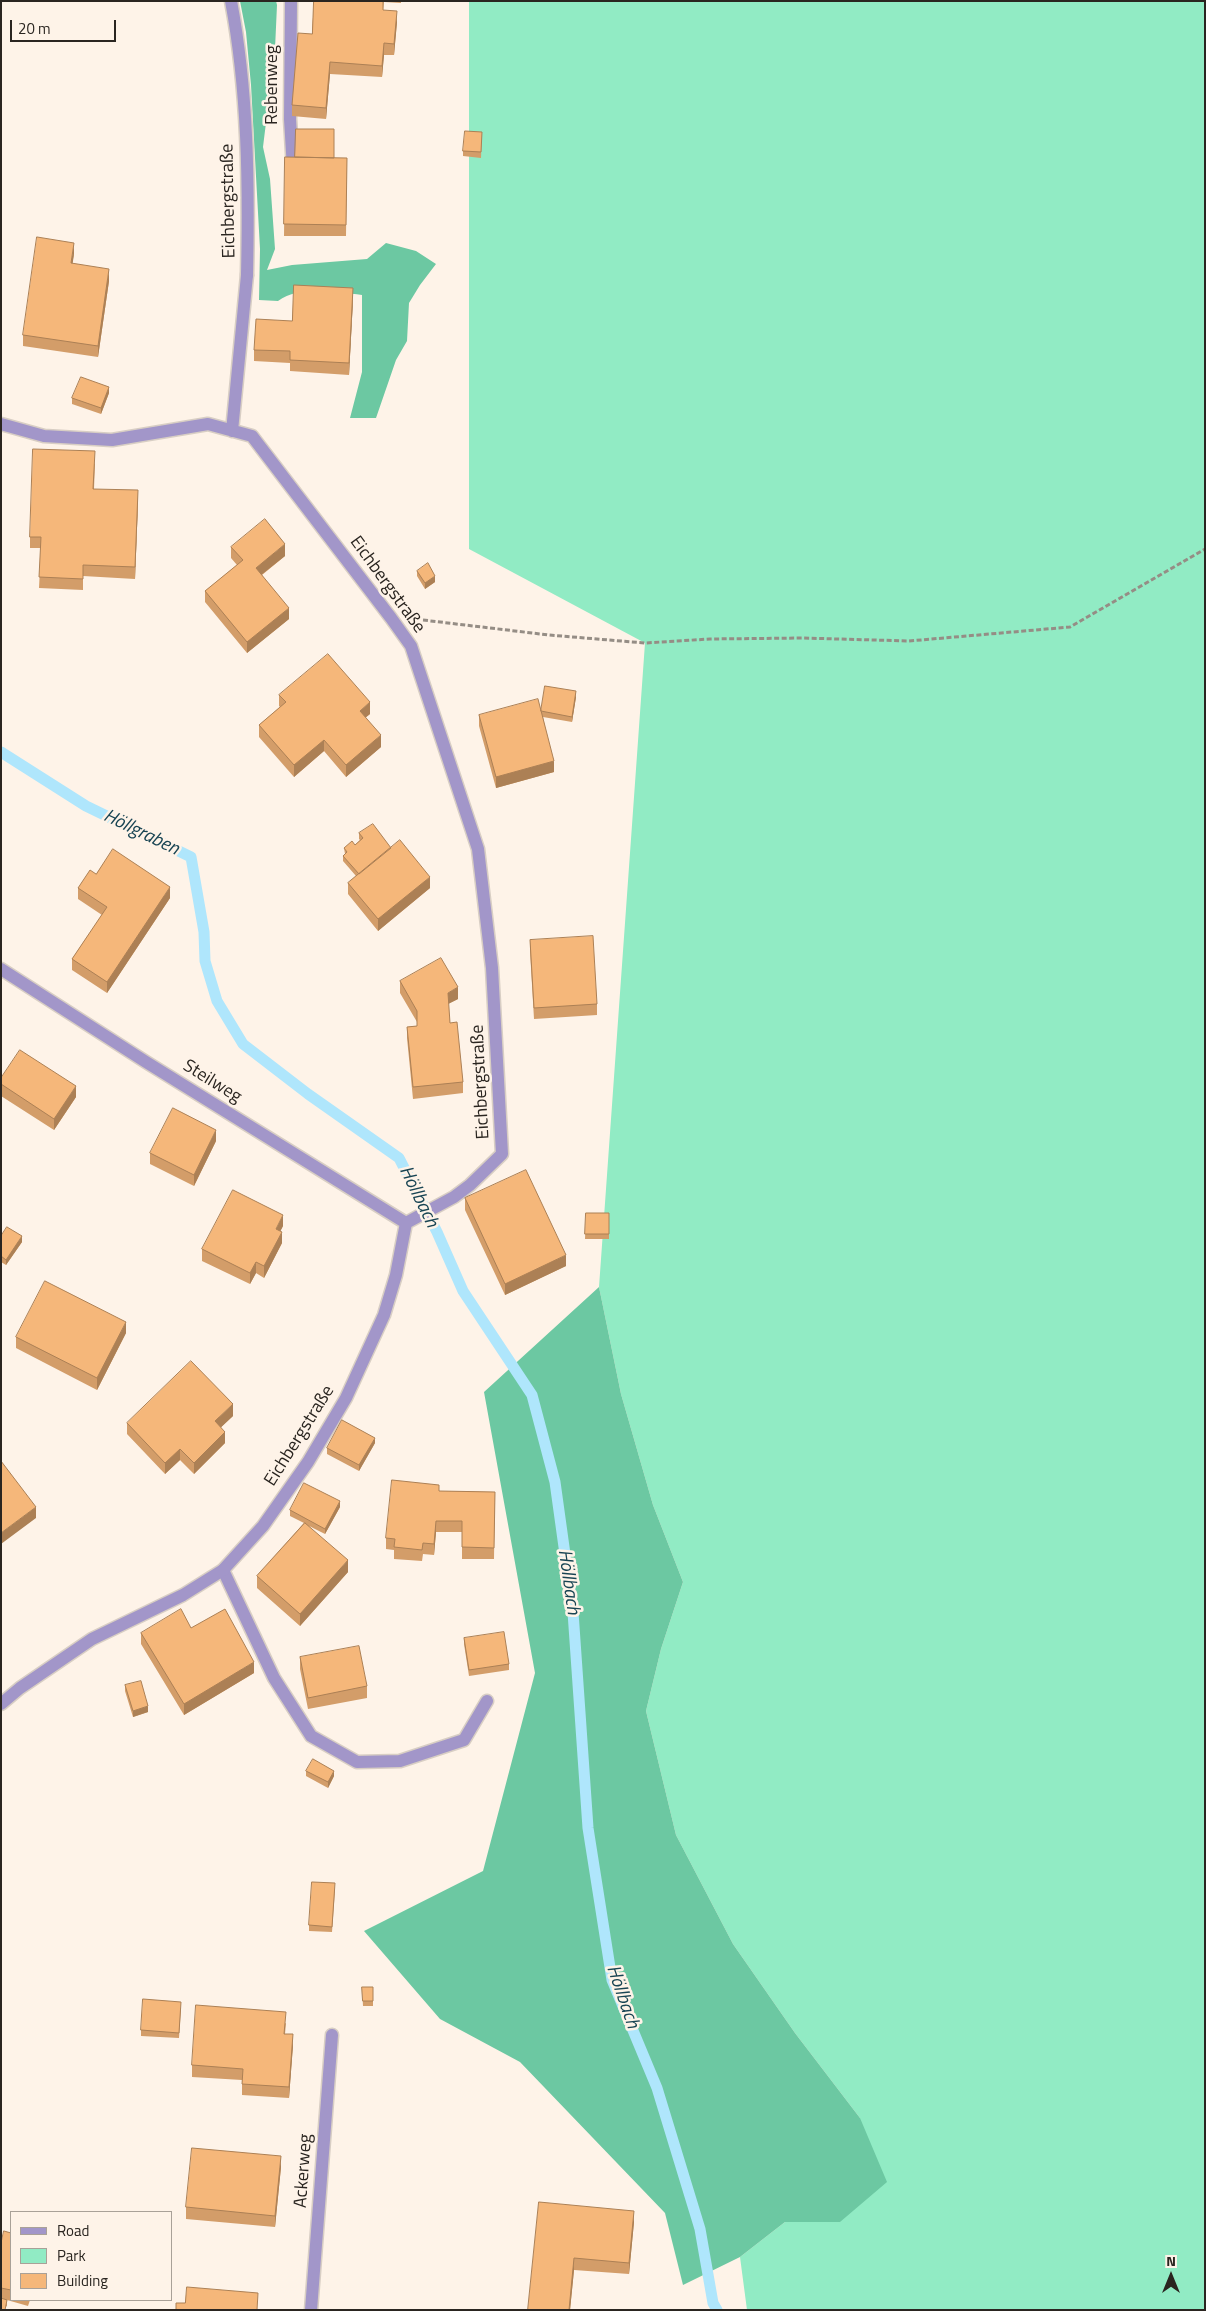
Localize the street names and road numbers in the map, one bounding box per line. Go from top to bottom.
street label: Rebenweg [262,45,284,125]
street label: Eichbergstraße [217,143,241,259]
street label: Eichbergstraße [345,532,429,638]
street label: Eichbergstraße [467,1024,495,1140]
street label: Steilweg [179,1056,245,1108]
street label: Eichbergstraße [260,1382,340,1490]
street label: Ackerweg [291,2133,317,2209]

